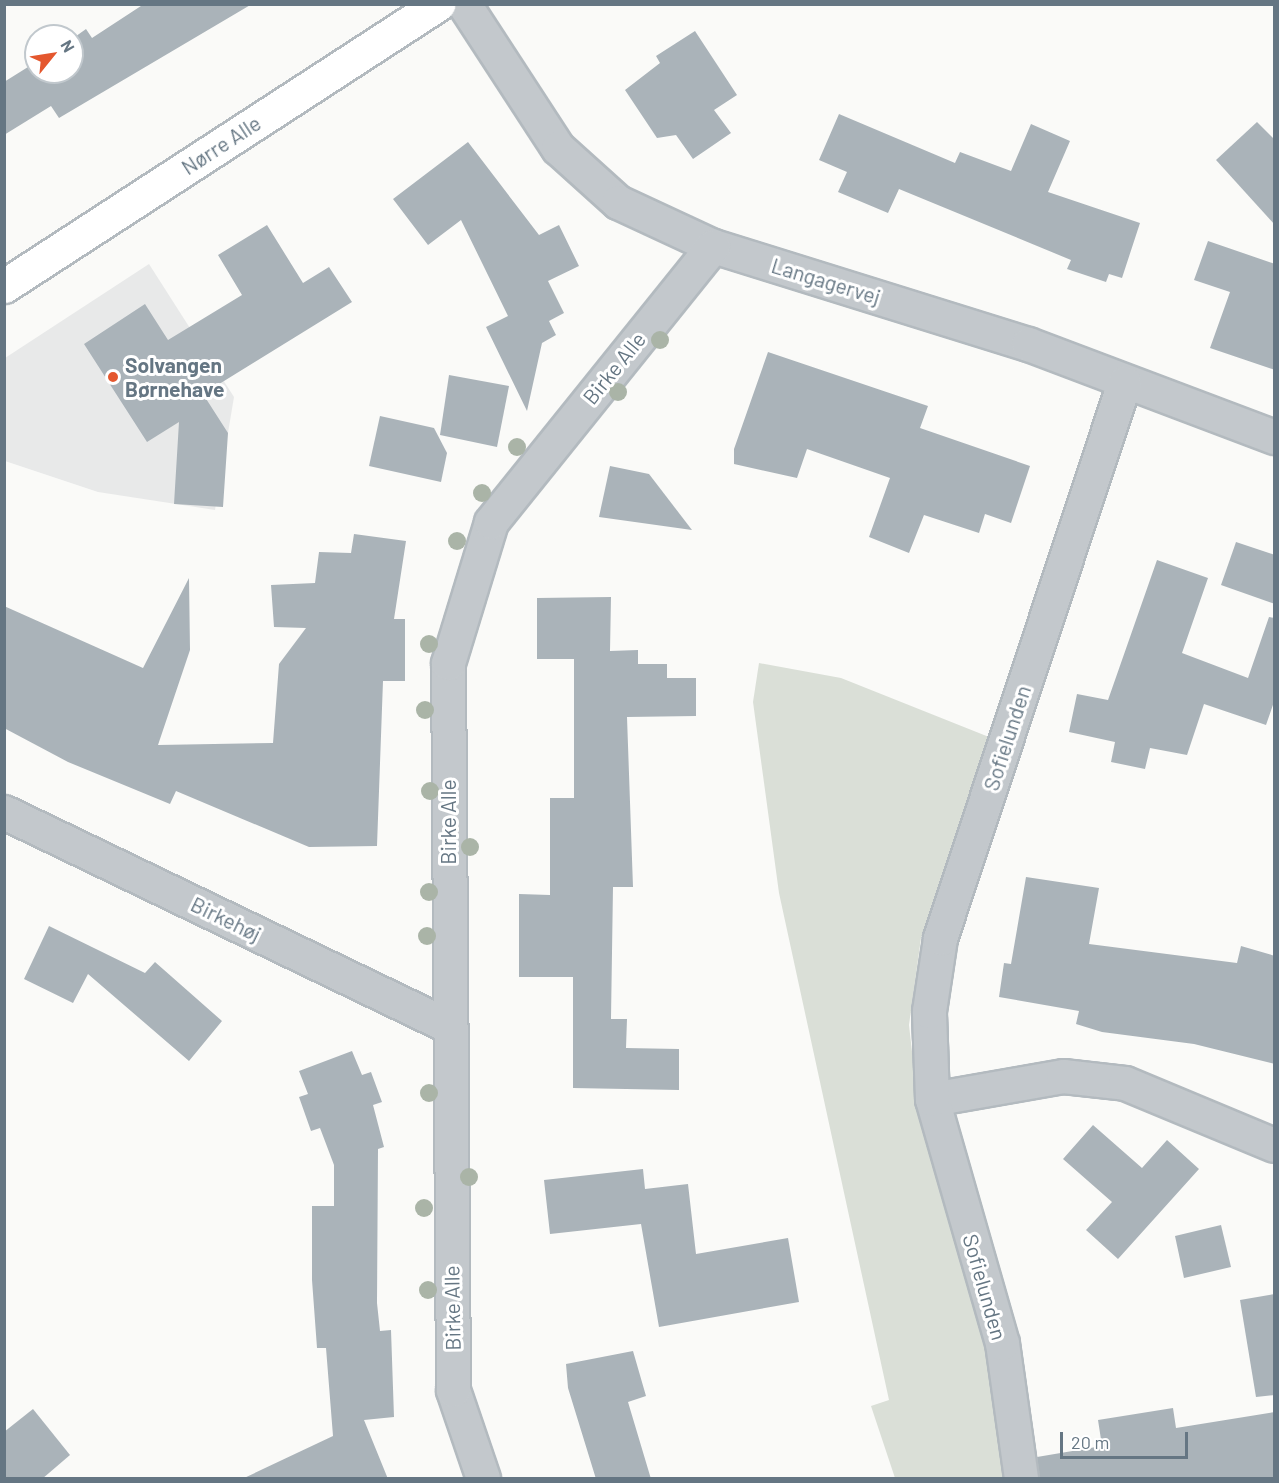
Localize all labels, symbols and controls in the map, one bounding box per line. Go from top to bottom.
north arrow [24,24,84,84]
text: N [57,36,79,55]
street label: Nørre Alle [177,110,265,180]
street label: Langagervej [768,252,884,310]
street label: Birke Alle [577,327,651,409]
place label: Solvangen Børnehave [125,352,224,402]
marker: Solvangen Børnehave [106,370,120,384]
street label: Sofielunden [978,682,1036,794]
street label: Birke Alle [435,779,461,865]
street label: Birkehøj [187,891,265,947]
street label: Sofielunden [958,1231,1012,1343]
street label: Birke Alle [439,1265,465,1351]
scale bar [1063,1420,1190,1458]
text: 20 m [1071,1431,1109,1453]

